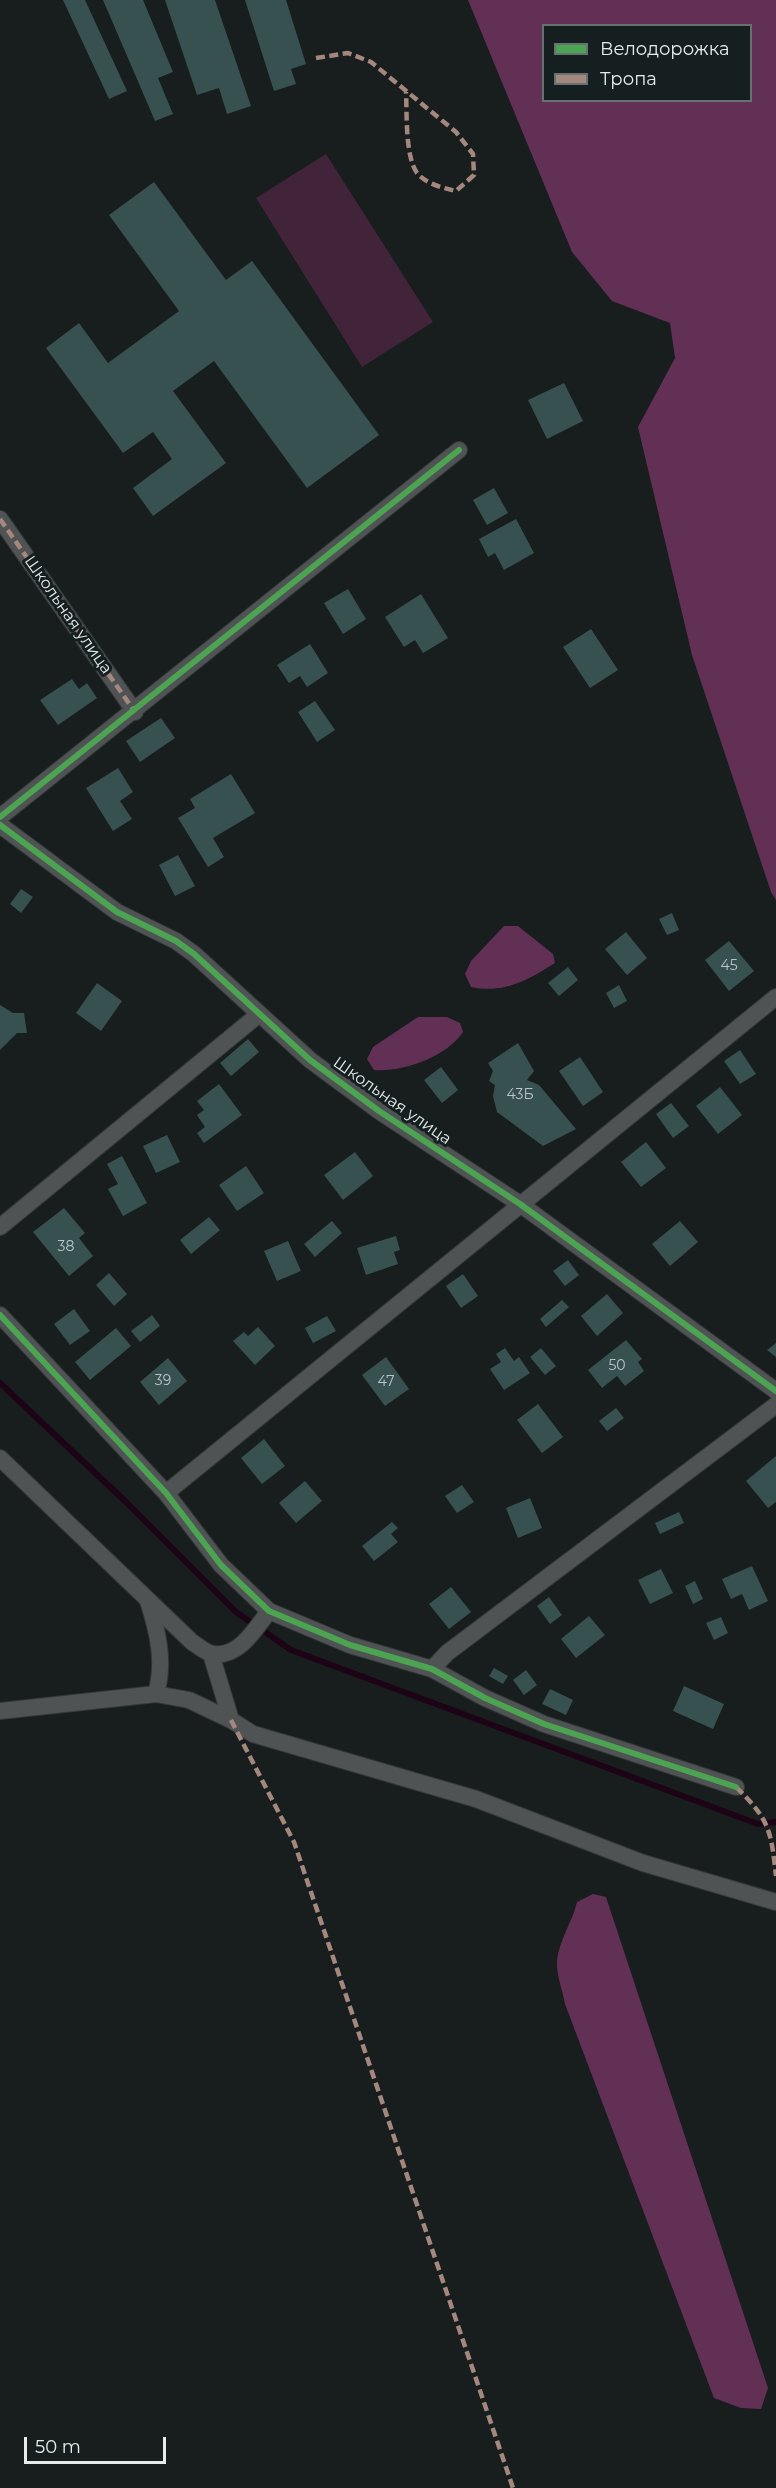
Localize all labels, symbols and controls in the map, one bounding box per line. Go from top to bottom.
legend [542,24,752,102]
text: Велодорожка [600,38,729,60]
text: Тропа [600,68,657,90]
street label: Школьная улица [20,552,116,678]
house number: 45 [720,958,738,974]
street label: Школьная улица [329,1053,455,1149]
house number: 43Б [506,1087,534,1103]
house number: 38 [58,1239,74,1255]
house number: 50 [608,1358,626,1374]
house number: 39 [155,1373,171,1389]
house number: 47 [378,1374,394,1390]
scale bar [27,2425,170,2463]
text: 50 m [35,2436,81,2458]

